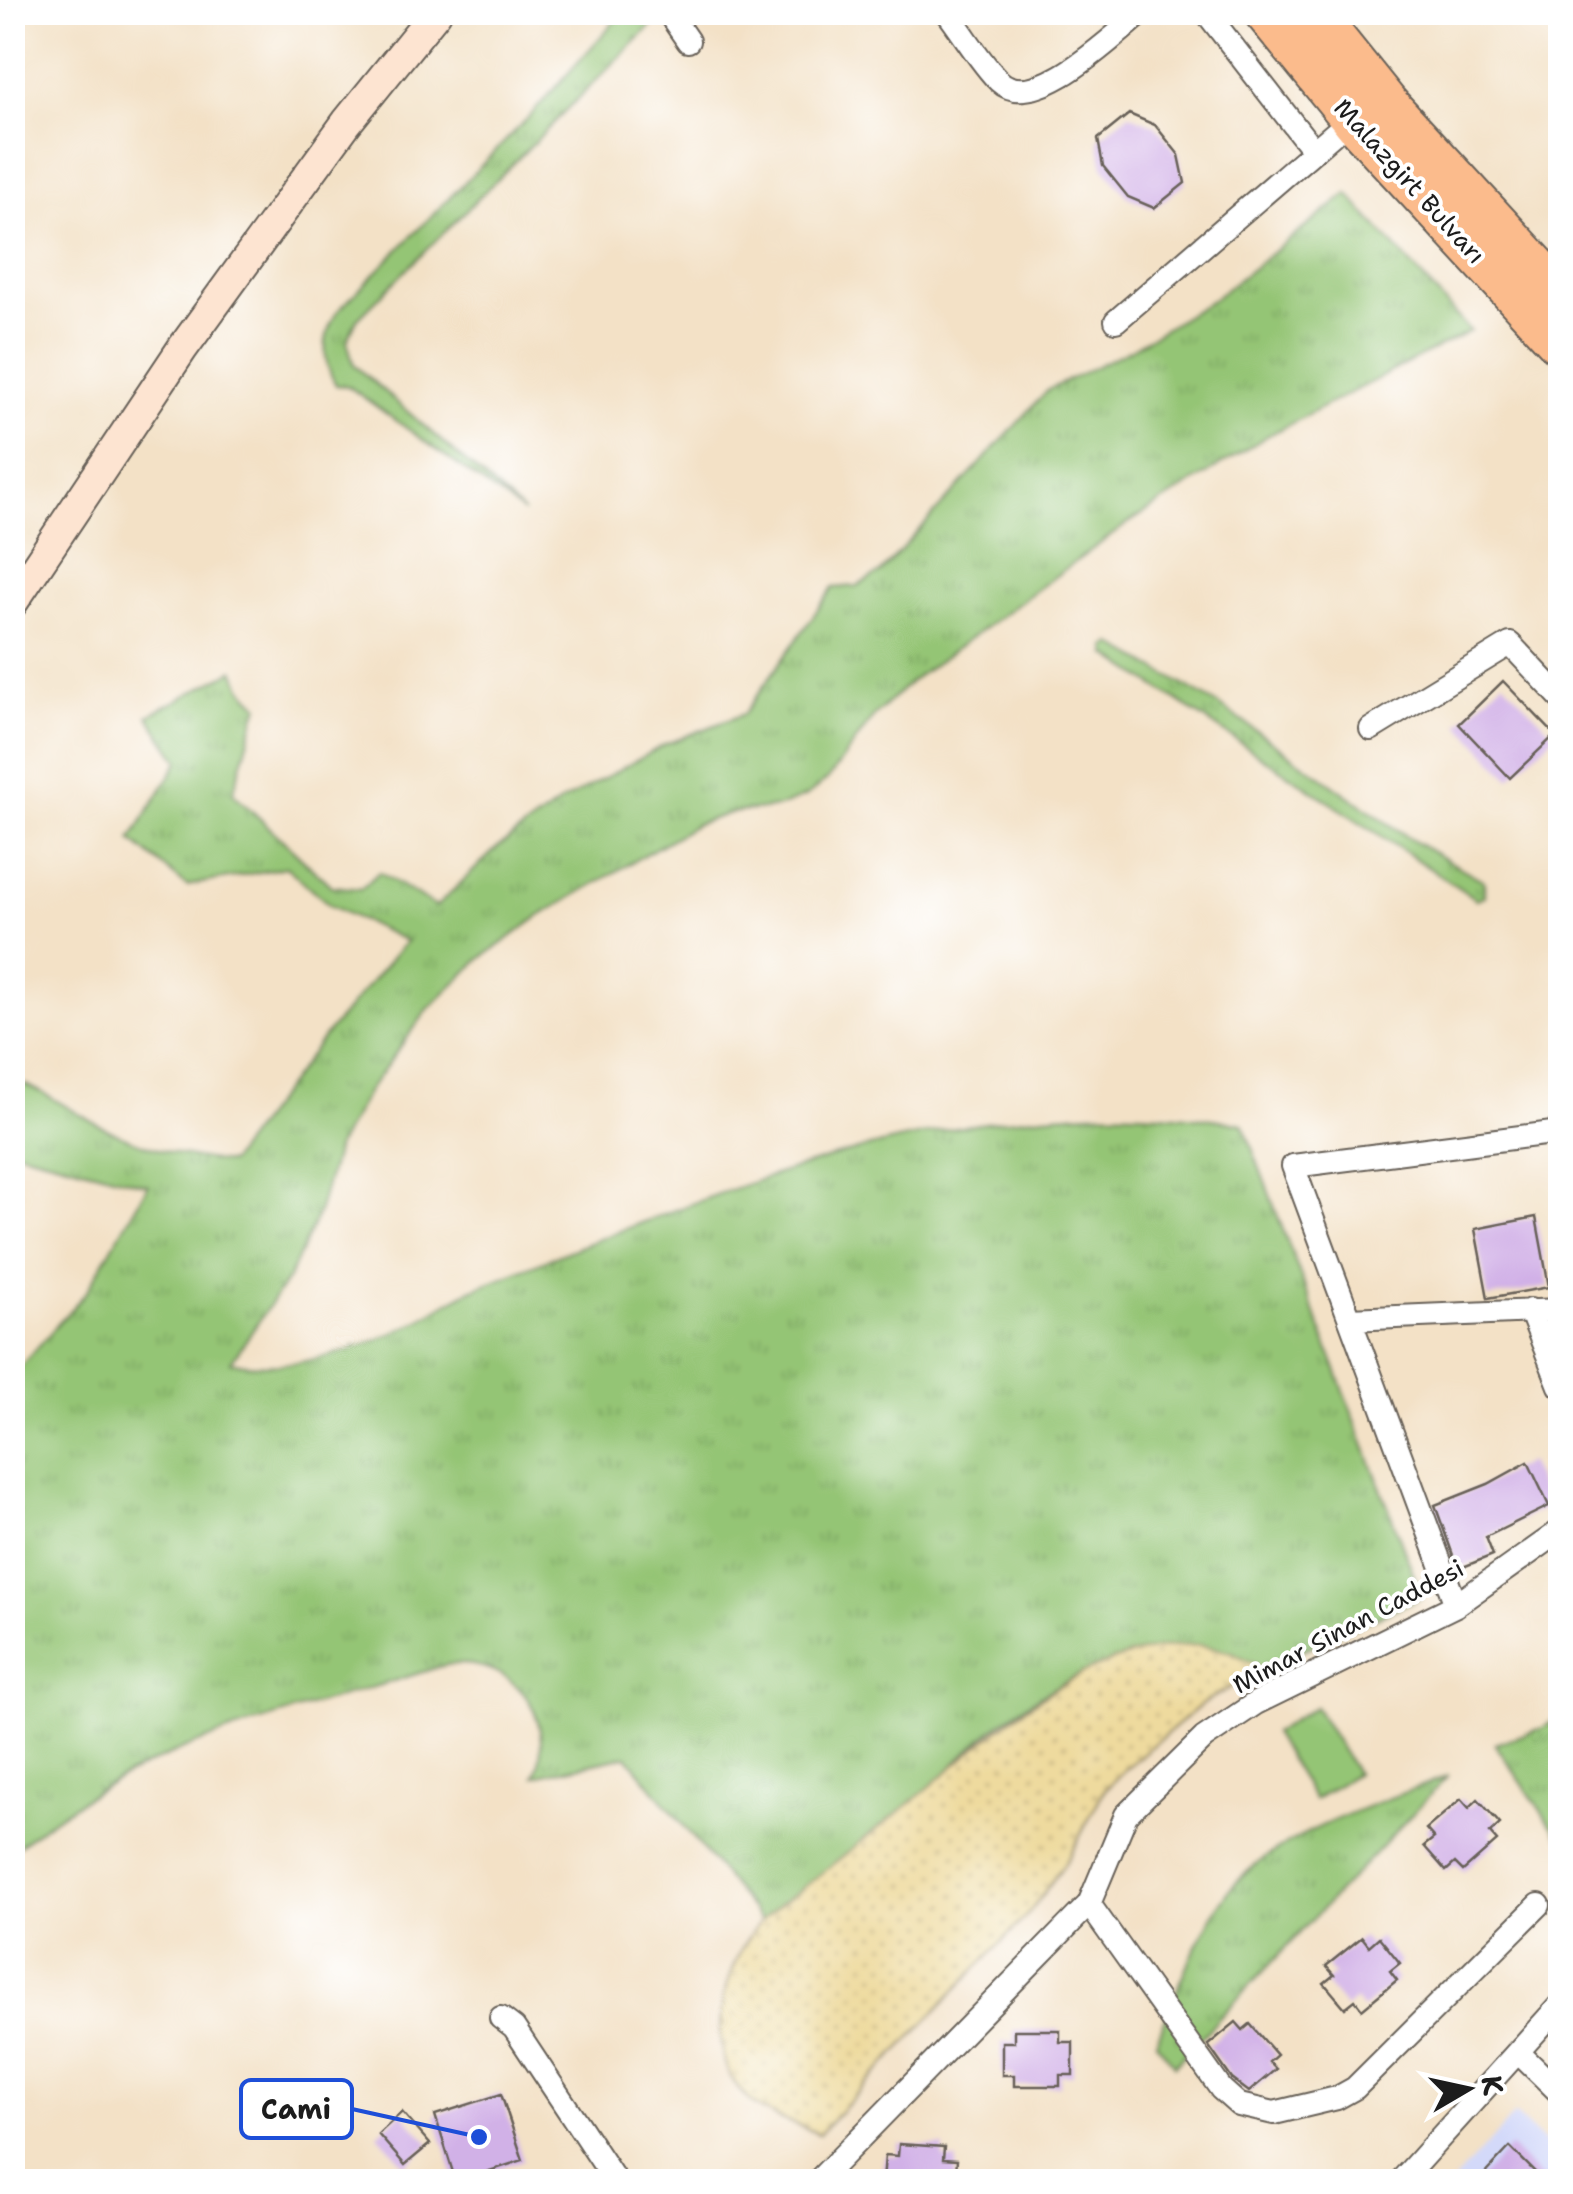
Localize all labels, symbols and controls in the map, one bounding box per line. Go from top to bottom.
street label: Malazgirt Bulvarı [1327,91,1493,271]
street label: Mimar Sinan Caddesi [1226,1551,1470,1701]
north arrow [1418,2039,1518,2139]
text: K [1472,2073,1513,2097]
callout: Cami [241,2080,352,2138]
text: Cami [261,2090,331,2128]

